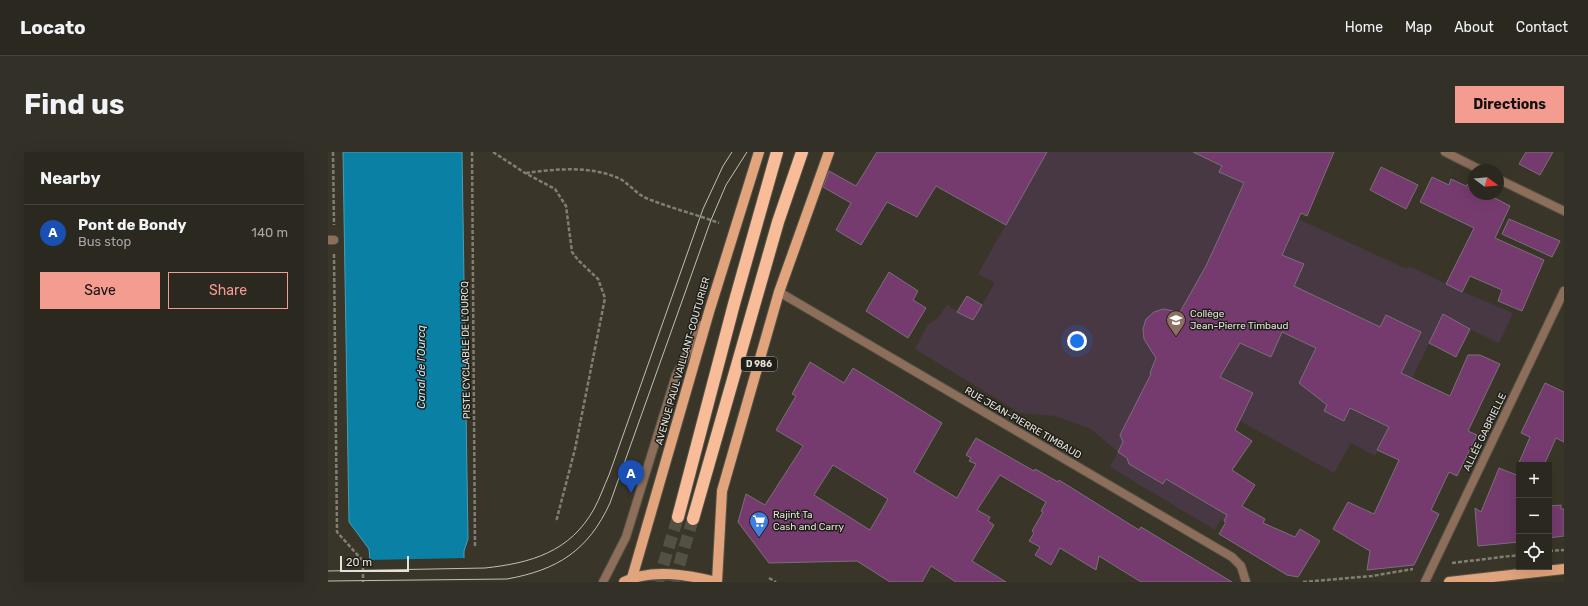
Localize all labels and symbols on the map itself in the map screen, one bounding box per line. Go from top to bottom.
north arrow [1468,164,1504,200]
street label: AVENUE PAUL VAILLANT-COUTURIER [653,275,713,446]
street label: PISTE CYCLABLE DE L'OURCQ [459,281,473,419]
place label: Collège Jean-Pierre Timbaud [1190,308,1289,332]
school or university icon: Collège Jean-Pierre Timbaud [1165,309,1187,337]
water label: Canal de l'Ourcq [415,325,428,409]
your location [1067,331,1087,351]
road number: D 986 [741,357,777,371]
street label: RUE JEAN-PIERRE TIMBAUD [962,385,1084,461]
street label: ALLÉE GABRIELLE [1461,391,1509,473]
pin: A [618,460,644,493]
place label: Rajint Ta Cash and Carry [773,509,845,533]
supermarket icon: Rajint Ta Cash and Carry [748,510,770,538]
scale bar [340,554,409,573]

